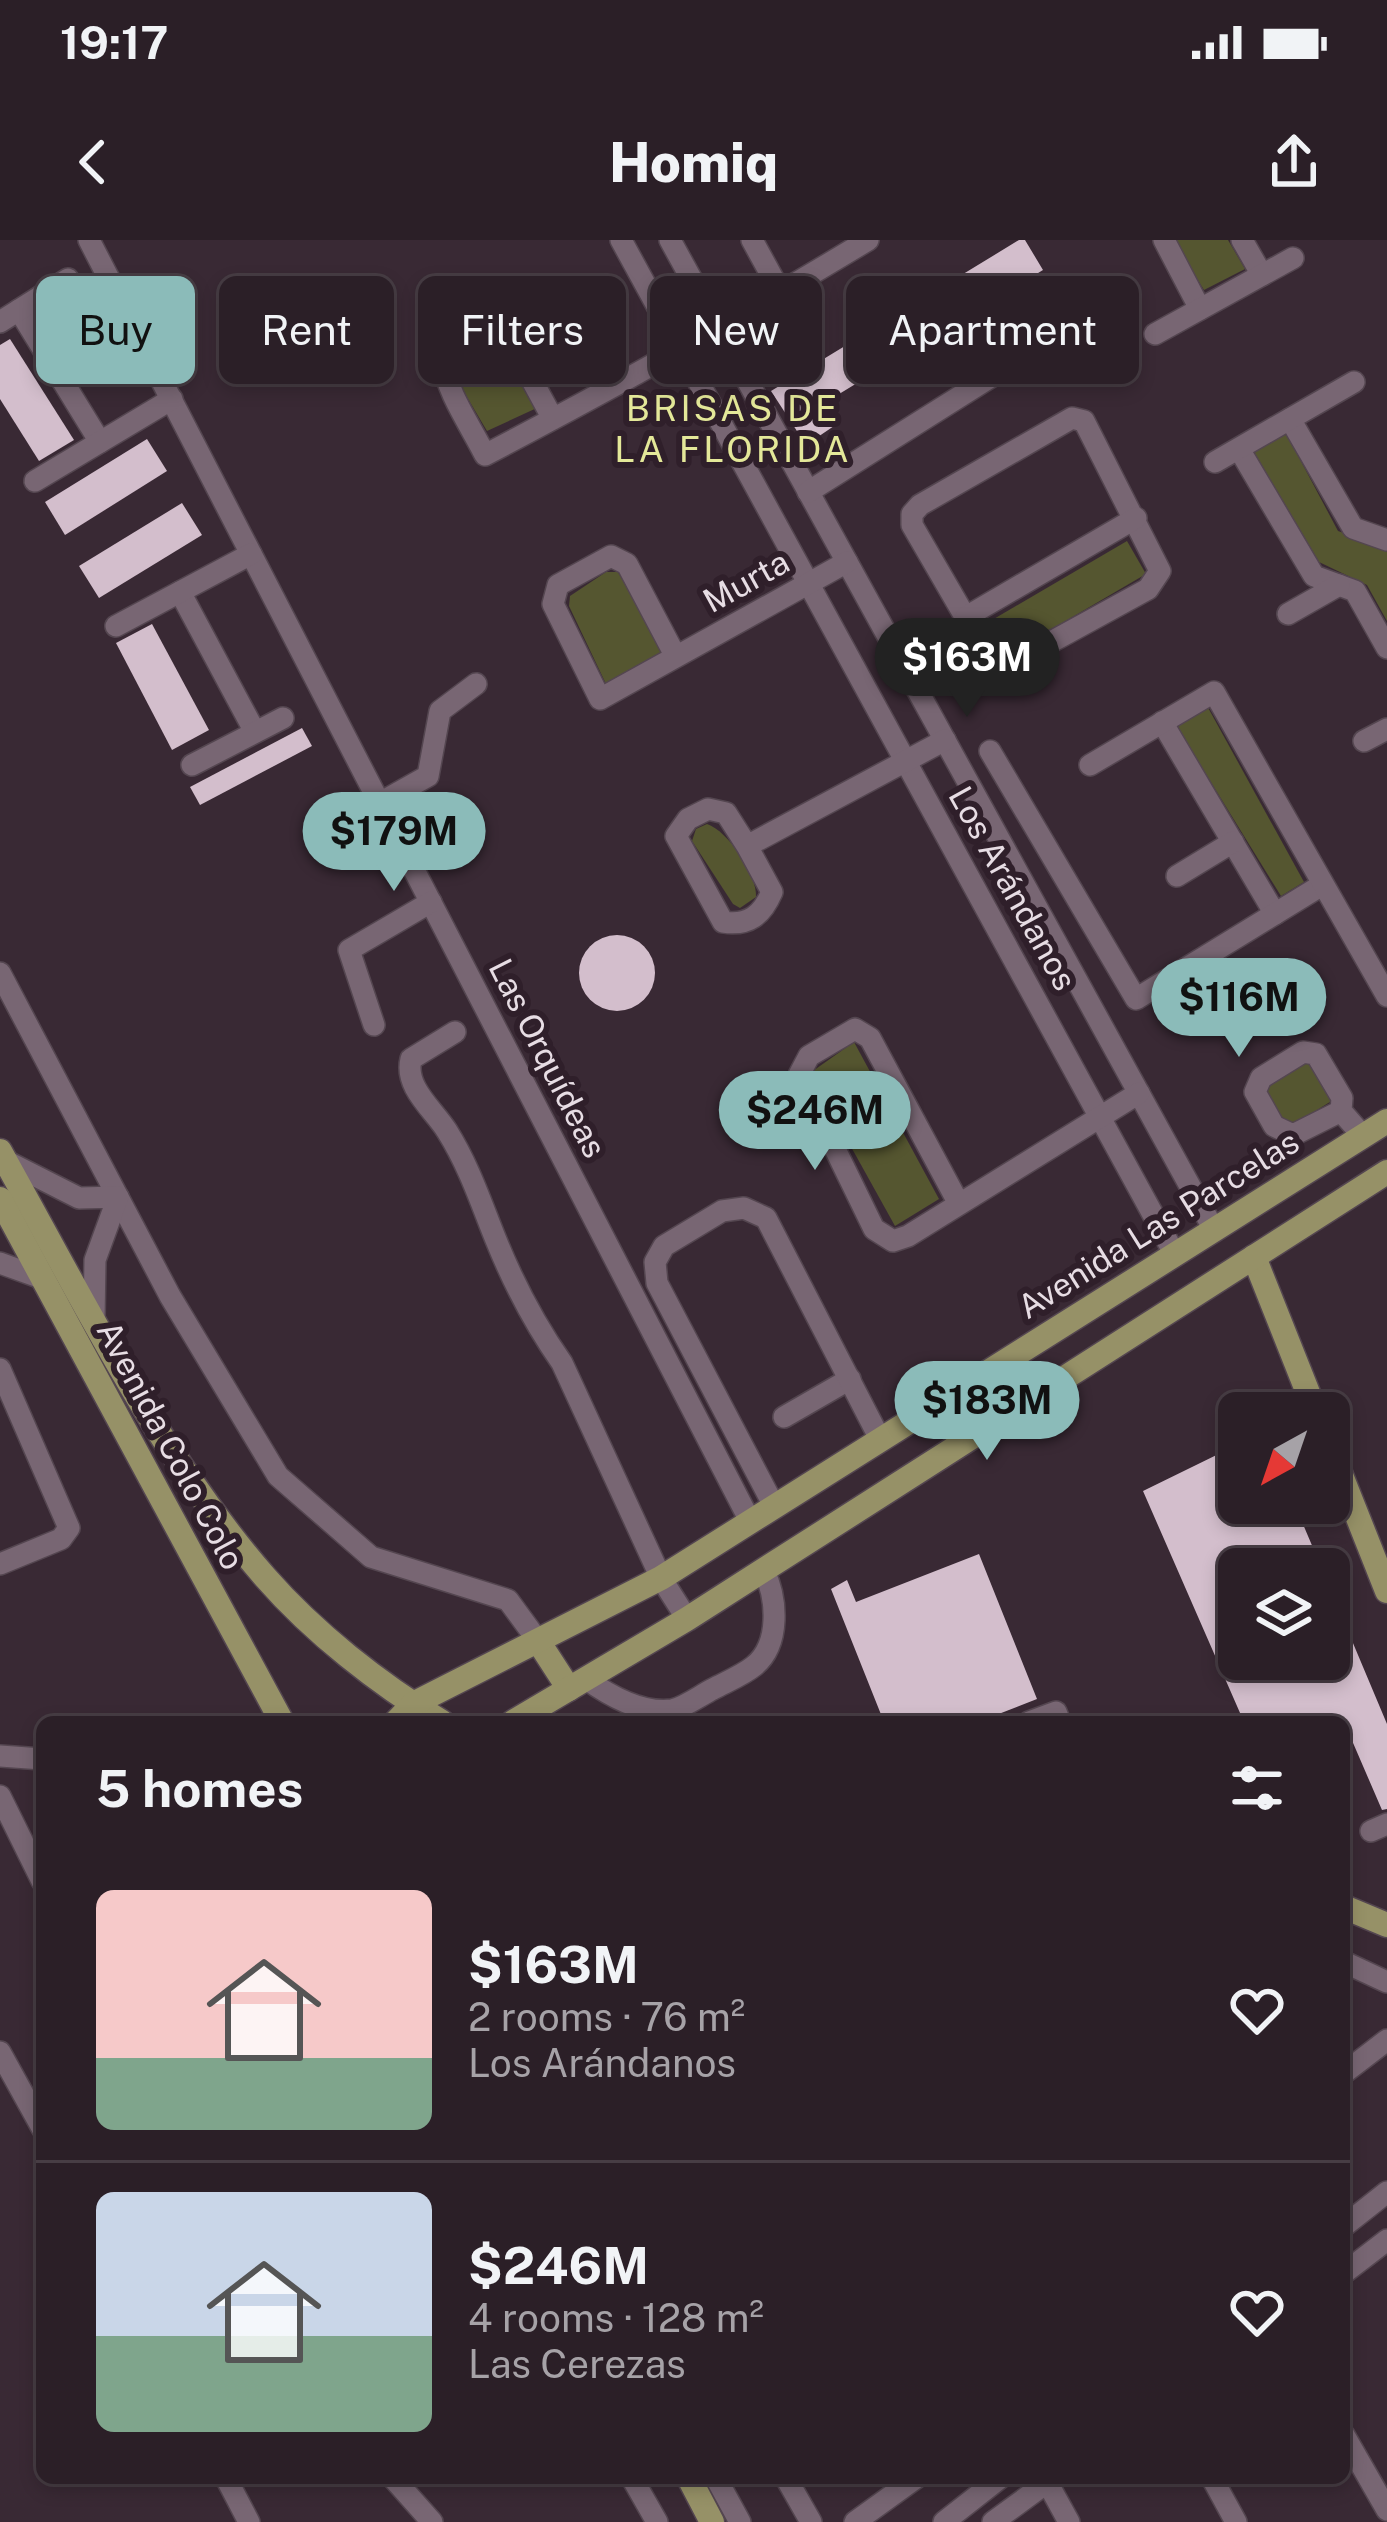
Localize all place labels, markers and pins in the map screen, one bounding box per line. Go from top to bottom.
pin: $163M [883,618,1051,720]
pin: $179M [310,792,478,894]
pin: $116M [1155,958,1323,1060]
pin: $246M [731,1071,899,1173]
pin: $183M [903,1361,1071,1463]

